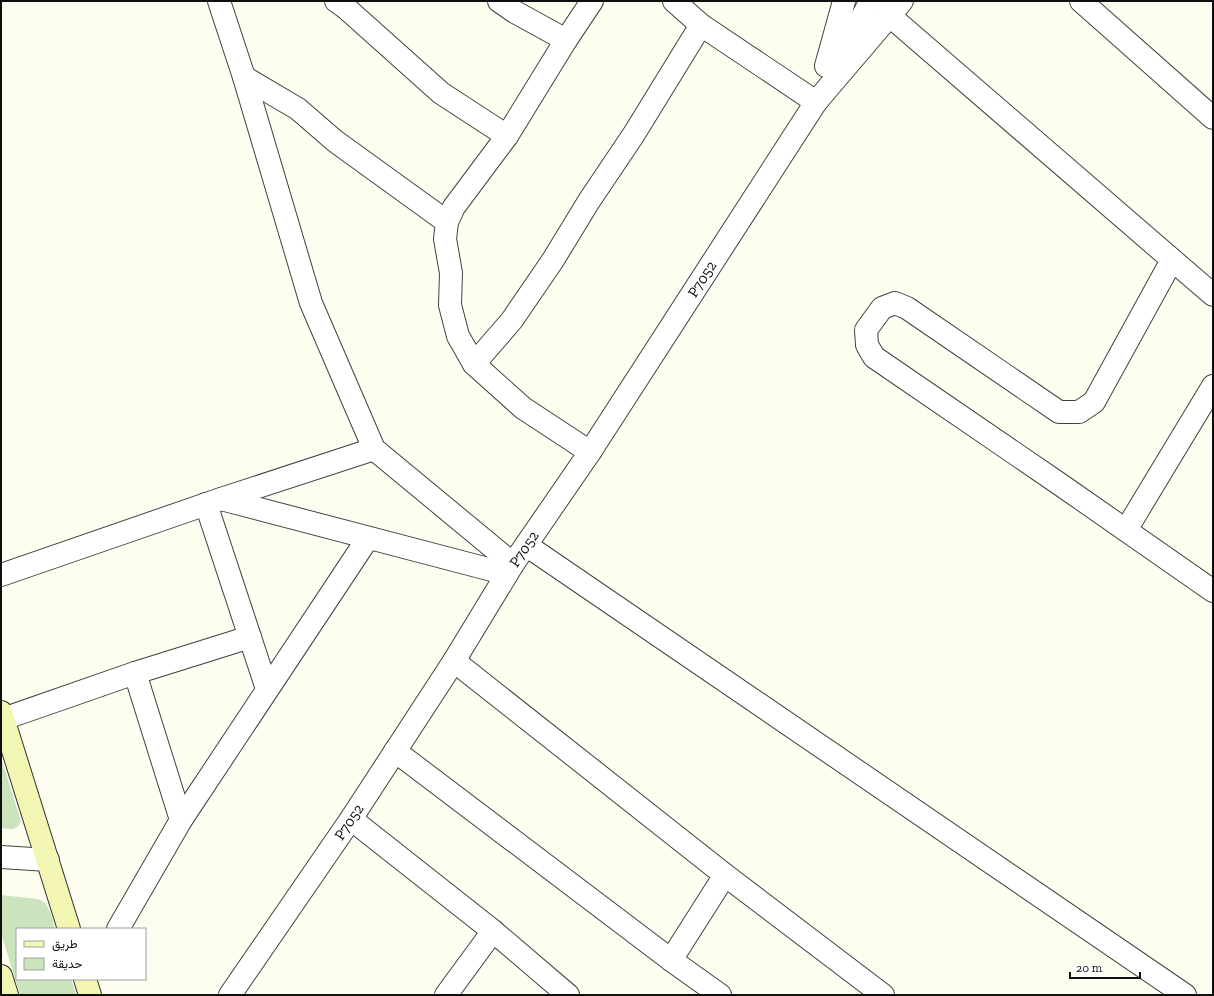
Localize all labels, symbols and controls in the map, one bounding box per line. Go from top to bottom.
street label: P7052 [684,257,721,301]
street label: P7052 [505,527,543,571]
street label: P7052 [330,800,368,844]
legend [16,928,146,980]
text: طريق [52,937,78,952]
scale bar [1070,954,1140,980]
text: حديقة [52,957,82,971]
text: 20 m [1076,961,1103,975]

